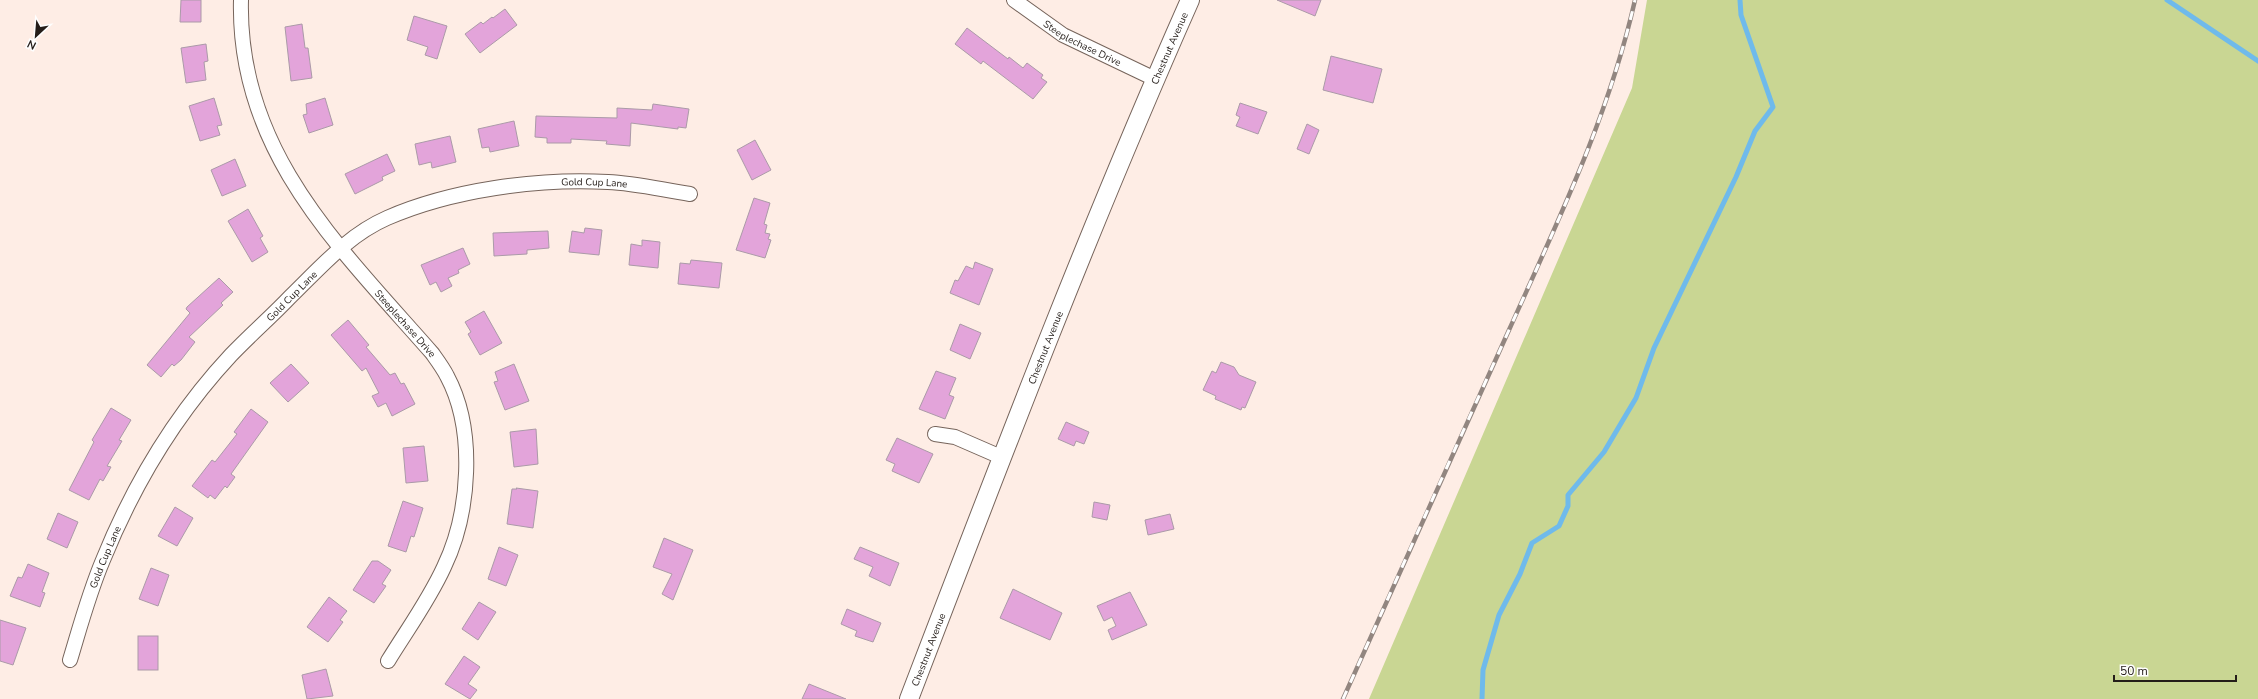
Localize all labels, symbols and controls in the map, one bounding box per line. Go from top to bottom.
street label: Chestnut Avenue [1148,10,1192,87]
north arrow [16,16,56,56]
street label: Steeplechase Drive [1040,17,1123,70]
text: N [25,36,39,53]
street label: Gold Cup Lane [561,175,628,192]
street label: Gold Cup Lane [264,268,321,325]
street label: Steeplechase Drive [371,287,439,361]
street label: Chestnut Avenue [1025,309,1067,386]
street label: Gold Cup Lane [87,524,125,590]
street label: Chestnut Avenue [909,611,949,689]
scale bar [2114,657,2236,683]
text: 50 m [2120,663,2148,679]

